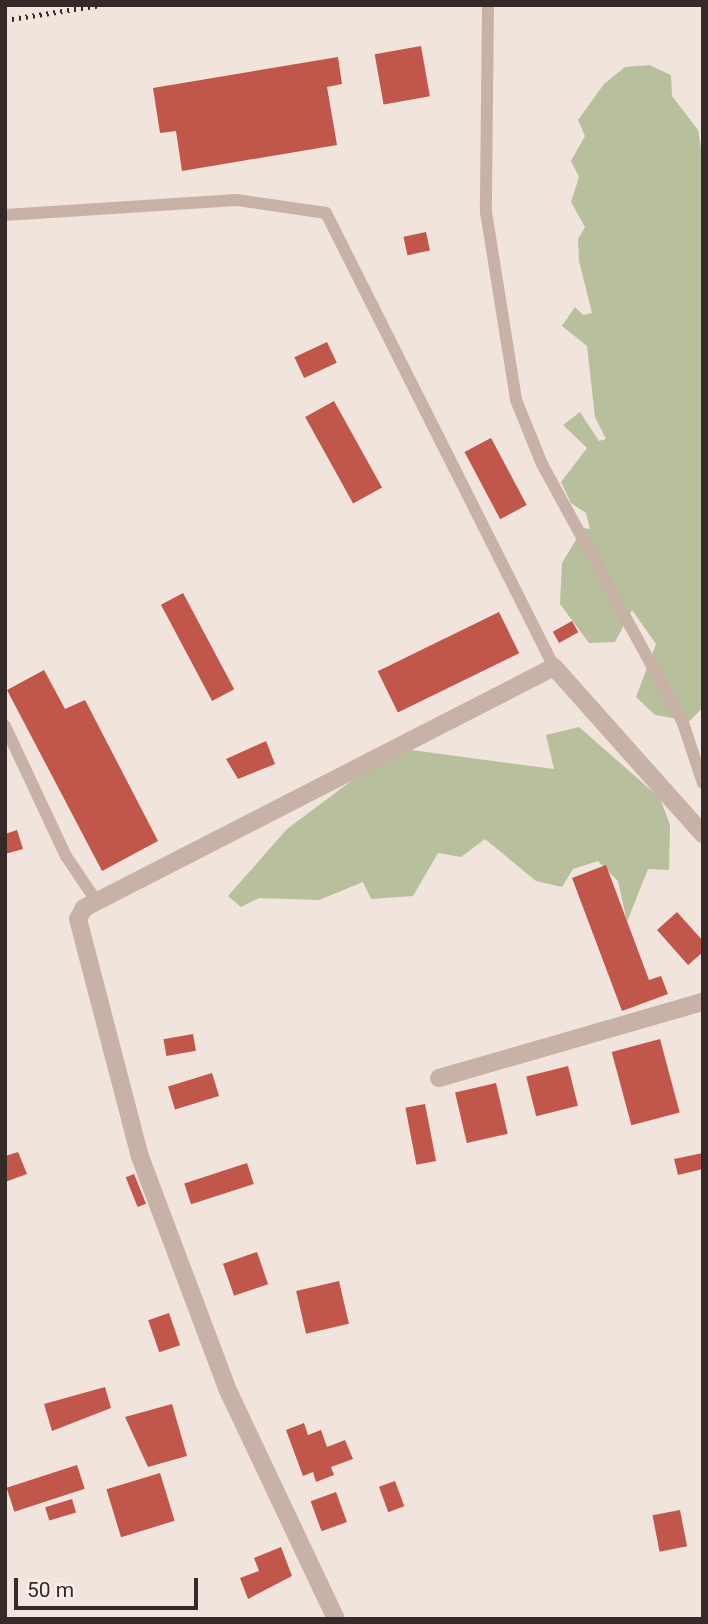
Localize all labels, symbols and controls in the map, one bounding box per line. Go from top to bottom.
scale bar [18,1564,201,1608]
text: 50 m [27,1578,74,1602]

